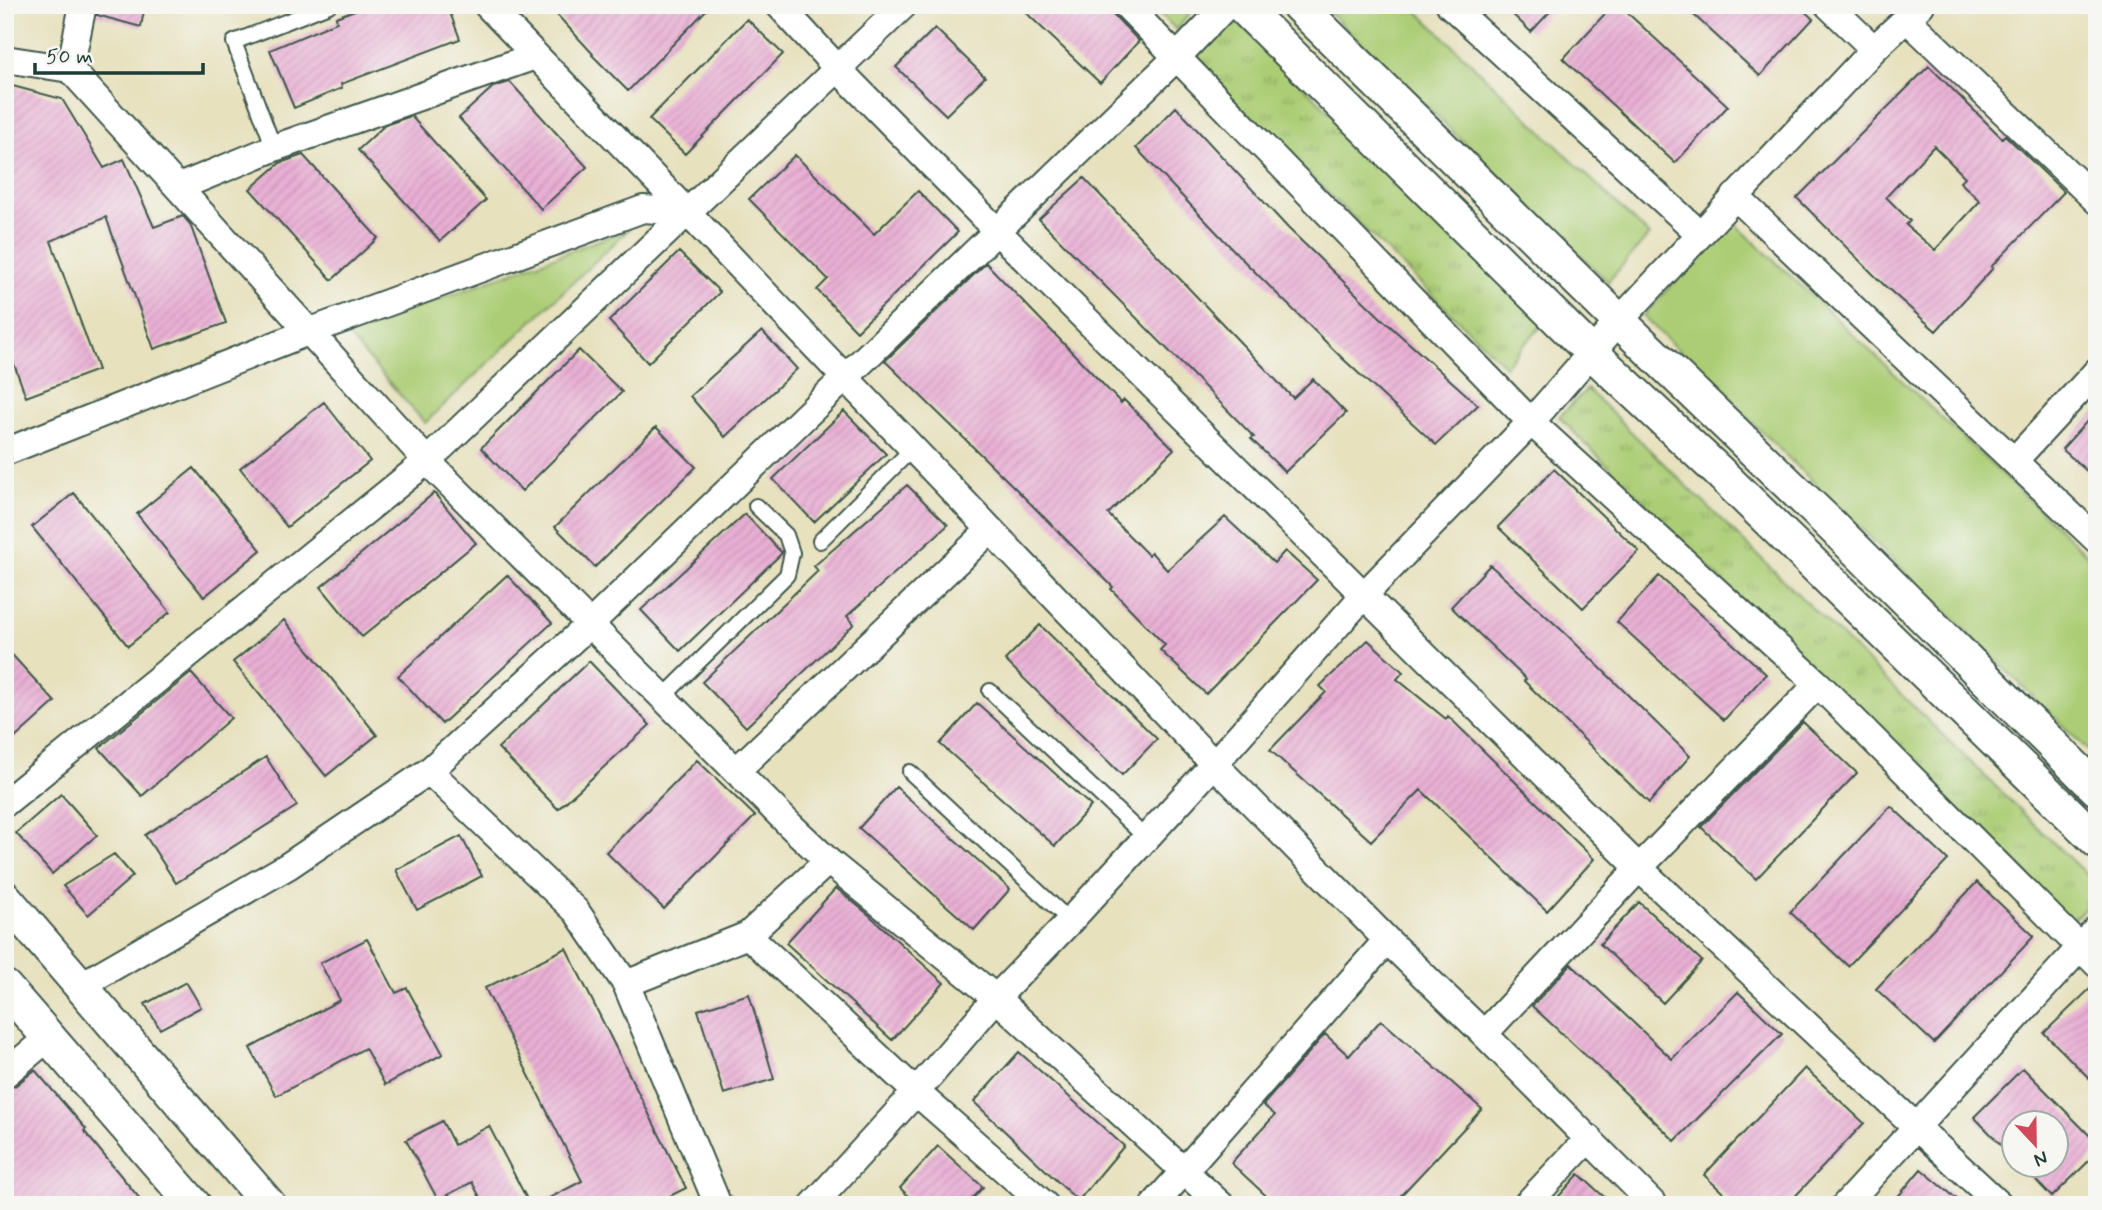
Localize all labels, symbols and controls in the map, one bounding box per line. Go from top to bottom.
scale bar [35,32,203,76]
text: 50 m [46,43,93,71]
north arrow [2000,1108,2070,1178]
text: N [2030,1144,2051,1172]

